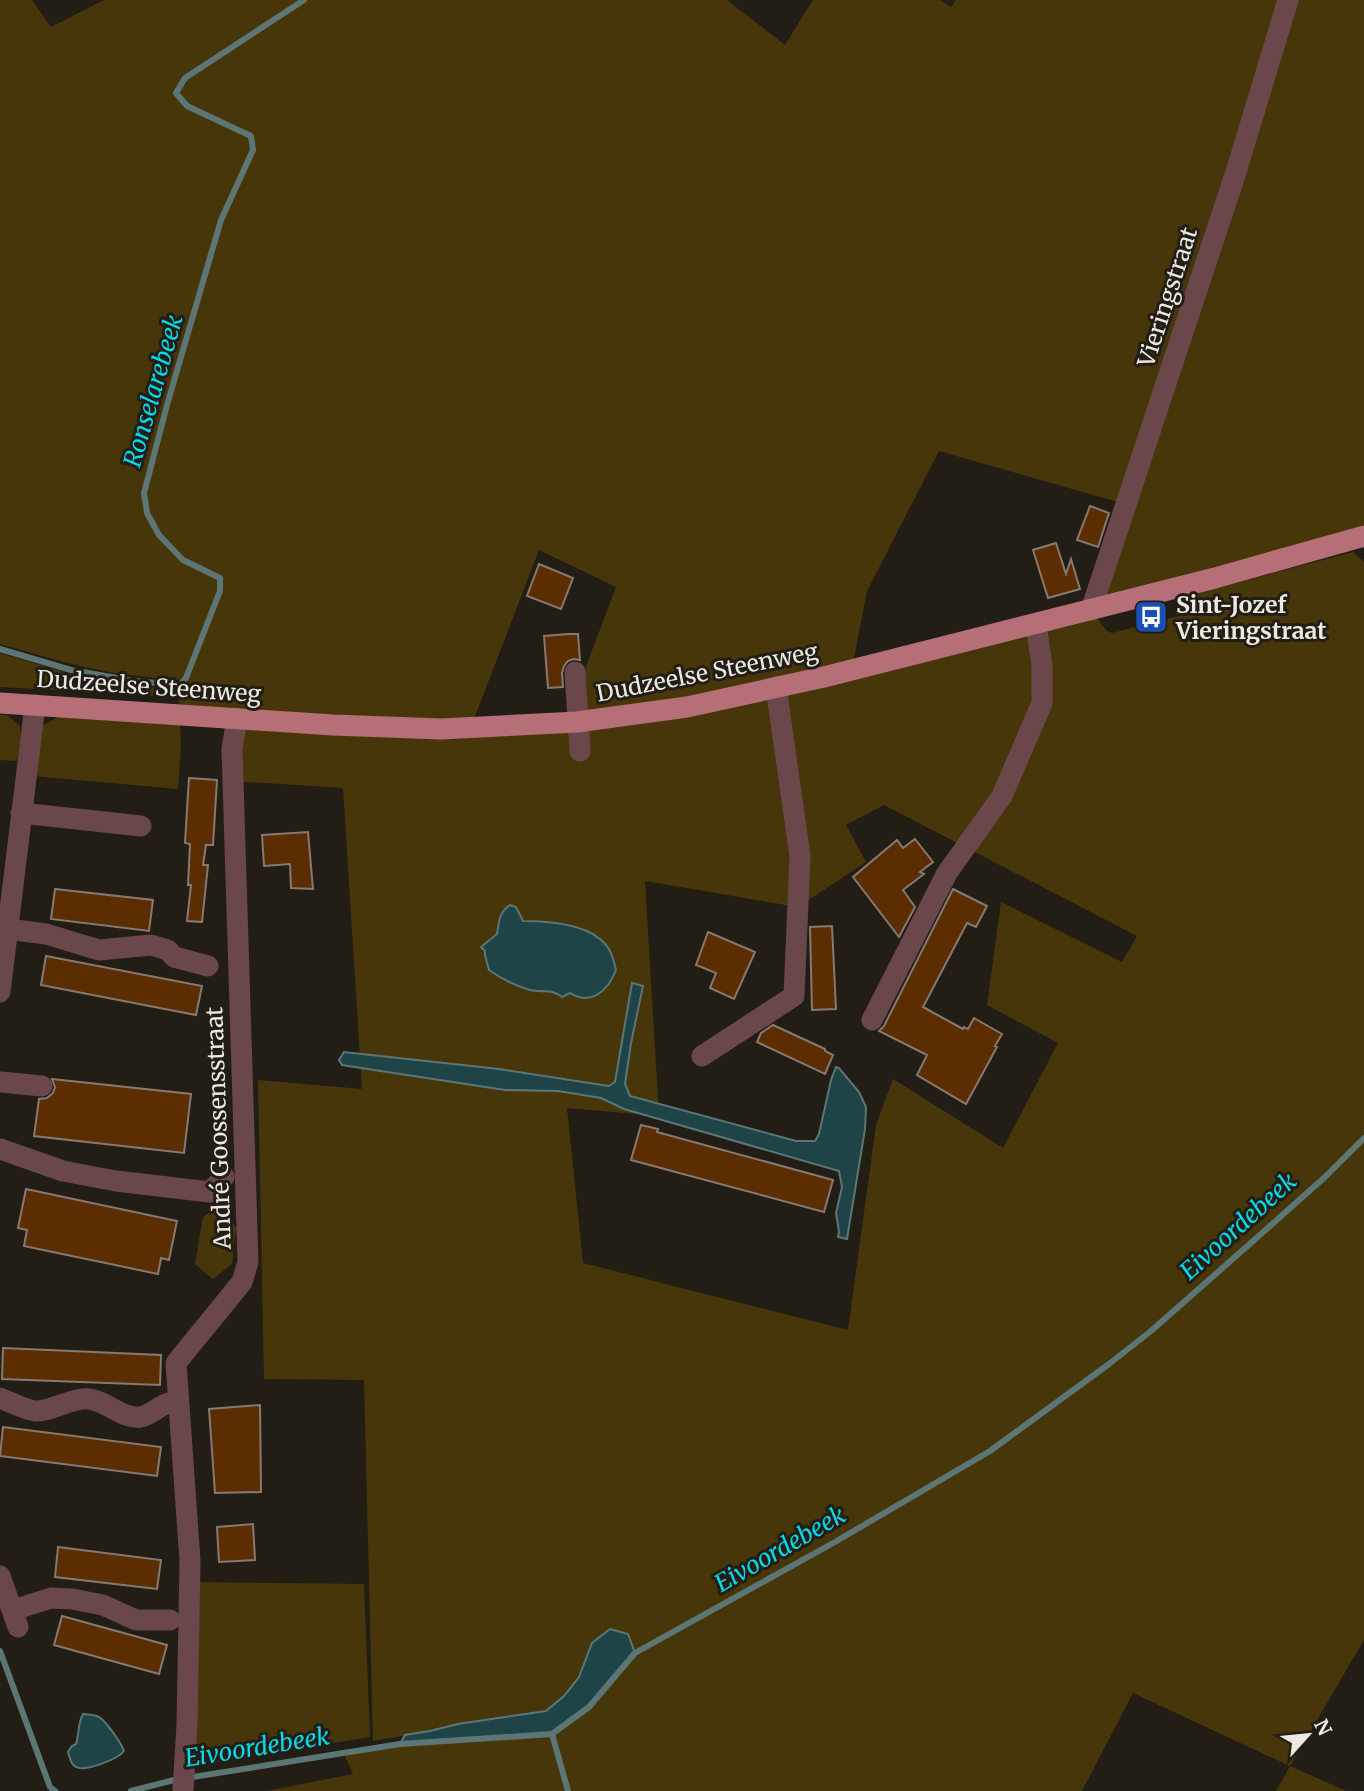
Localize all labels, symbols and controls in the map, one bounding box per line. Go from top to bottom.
street label: Vieringstraat [1130,223,1203,372]
water label: Ronselarebeek [116,311,190,471]
place label: Sint-Jozef Vieringstraat [1175,590,1326,645]
bus stop icon: Sint-Jozef Vieringstraat [1132,598,1170,636]
street label: Dudzeelse Steenweg [594,636,820,708]
street label: Dudzeelse Steenweg [36,664,262,708]
street label: André Goossensstraat [199,1006,237,1251]
water label: Eivoordebeek [1173,1166,1303,1286]
water label: Eivoordebeek [709,1499,851,1599]
north arrow [1273,1700,1343,1770]
text: N [1309,1715,1337,1739]
water label: Eivoordebeek [183,1720,331,1774]

